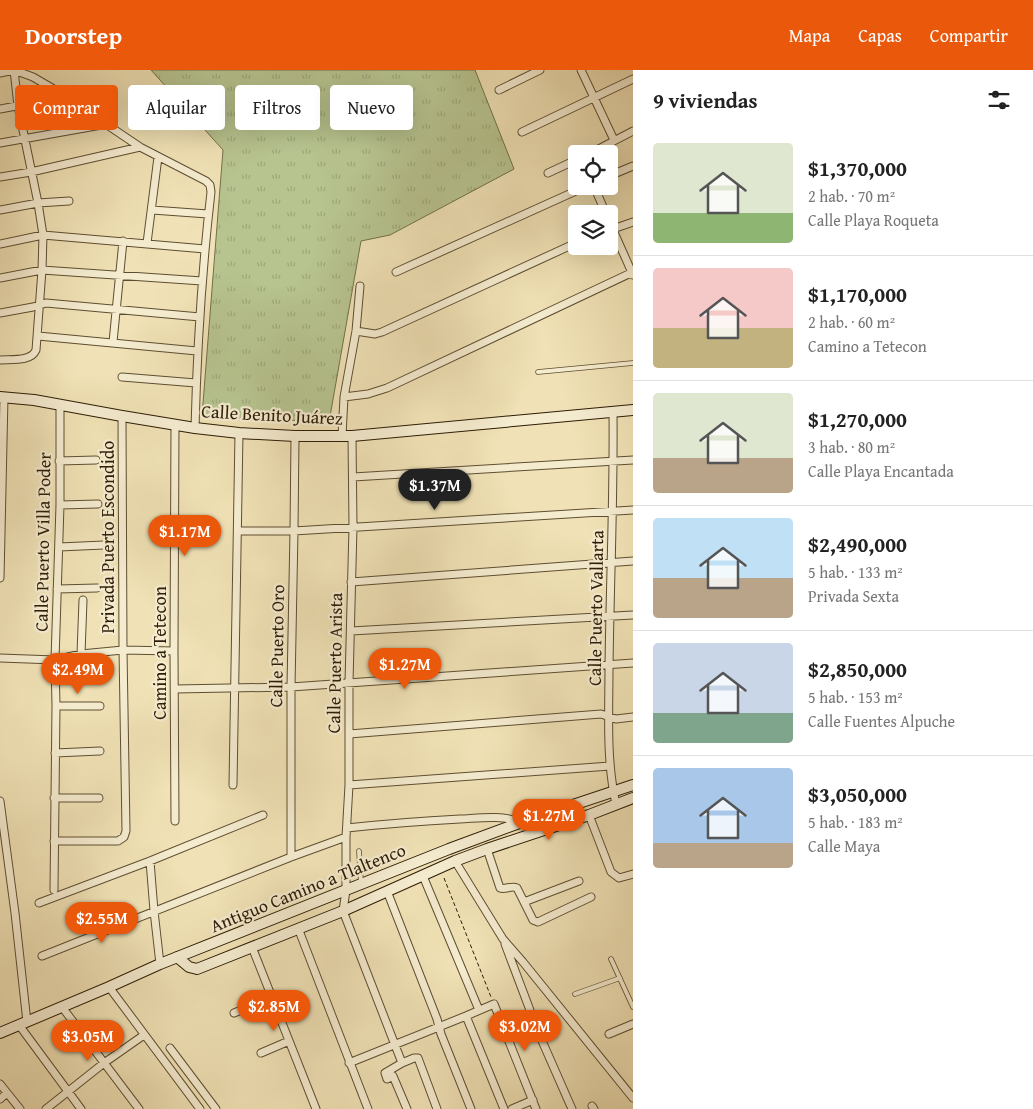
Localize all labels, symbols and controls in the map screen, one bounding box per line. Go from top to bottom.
text: Doorstep [25,18,122,53]
text: Mapa [789,22,830,49]
text: Capas [858,22,902,49]
text: Compartir [930,22,1008,49]
chip: Comprar [15,85,118,130]
chip: Alquilar [128,85,225,130]
chip: Filtros [235,85,320,130]
chip: Nuevo [330,85,413,130]
text: 9 viviendas [653,85,758,116]
icon: filters [985,86,1013,114]
map controls [568,145,618,255]
button: locate [568,145,618,195]
text: $1,370,000 [808,153,907,184]
icon: home [693,163,753,223]
text: 2 hab. · 70 m² [808,184,895,208]
button: layers [568,205,618,255]
text: Calle Playa Roqueta [808,208,939,232]
text: $1,170,000 [808,279,907,310]
icon: home [693,288,753,348]
text: 2 hab. · 60 m² [808,310,895,334]
text: Camino a Tetecon [808,334,927,358]
street label: Calle Benito Juárez [201,397,344,432]
text: $1,270,000 [808,404,907,435]
icon: home [693,413,753,473]
text: 3 hab. · 80 m² [808,435,895,459]
street label: Privada Puerto Escondido [94,440,121,634]
street label: Calle Puerto Villa Poder [27,452,58,632]
text: Calle Playa Encantada [808,459,954,483]
pin: $1.37M [394,468,476,511]
text: $1.37M [409,473,461,497]
pin: $1.17M [144,514,226,557]
text: $1.17M [159,519,211,543]
street label: Calle Puerto Vallarta [581,529,610,686]
text: $2,490,000 [808,529,907,560]
icon: home [693,538,753,598]
text: 5 hab. · 133 m² [808,560,903,584]
street label: Calle Puerto Oro [262,584,291,708]
text: Privada Sexta [808,584,899,608]
street label: Camino a Tetecon [146,586,173,720]
street label: Calle Puerto Arista [320,592,349,734]
pin: $1.27M [364,648,446,690]
pin: $2.49M [37,652,119,695]
text: $1.27M [379,652,431,676]
text: $2,850,000 [808,654,907,685]
text: $2.49M [52,657,104,681]
icon: home [693,663,753,723]
text: 5 hab. · 153 m² [808,685,903,709]
text: Calle Fuentes Alpuche [808,709,955,733]
text: $3,050,000 [808,779,907,810]
icon: home [693,788,753,848]
pin: $1.27M [508,798,590,841]
text: $1.27M [523,803,575,827]
text: 5 hab. · 183 m² [808,810,903,834]
text: Calle Maya [808,834,880,858]
street label: Antiguo Camino a Tlaltenco [206,836,410,939]
pin: $2.55M [61,902,143,944]
text: $2.55M [76,906,128,930]
pin: $2.85M [233,990,315,1032]
text: $2.85M [248,994,300,1018]
pin: $3.02M [484,1010,566,1052]
text: $3.02M [499,1014,551,1038]
pin: $3.05M [47,1020,129,1062]
text: $3.05M [62,1024,114,1048]

